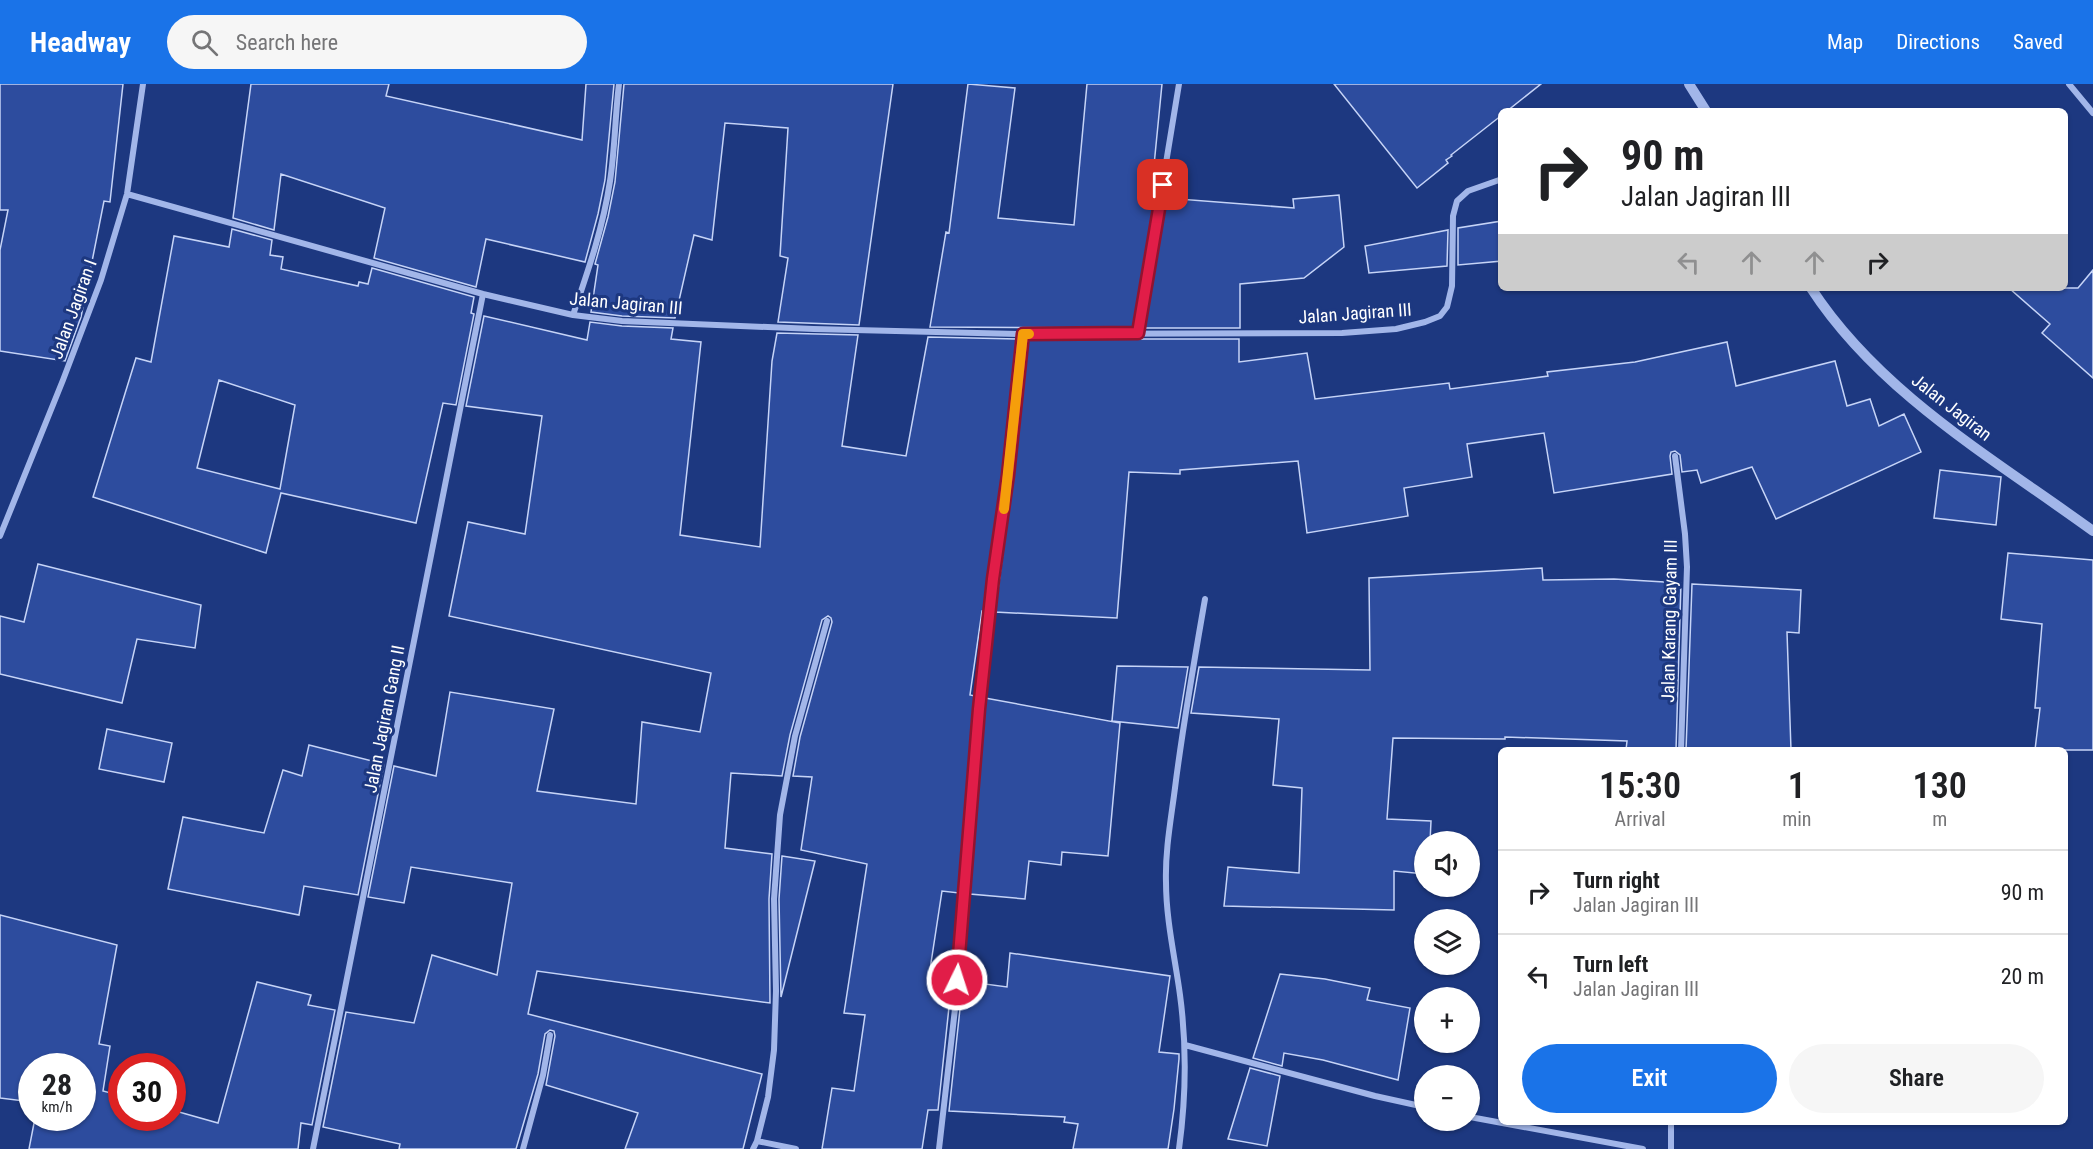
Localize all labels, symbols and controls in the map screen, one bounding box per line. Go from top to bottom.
search box [167,15,587,69]
text: Headway [30,26,131,59]
icon: search [188,26,221,59]
text: Search here [236,30,338,55]
text: Map [1827,30,1863,54]
text: Directions [1896,30,1980,54]
text: Saved [2013,30,2063,54]
text: 90 m [1621,131,1704,180]
icon: right [1522,132,1600,210]
pin [1137,159,1188,210]
icon: arrive [1146,168,1179,201]
text: Jalan Jagiran III [1621,181,1791,213]
icon: left [1672,246,1705,279]
icon: ahead [1735,246,1768,279]
icon: ahead [1798,246,1831,279]
icon: right [1861,246,1894,279]
street label: Jalan Jagiran I [45,256,101,362]
street label: Jalan Jagiran III [569,288,683,318]
street label: Jalan Jagiran III [1298,299,1412,327]
street label: Jalan Jagiran [1908,369,1996,445]
street label: Jalan Karang Gayam III [1657,539,1681,703]
street label: Jalan Jagiran Gang II [359,643,409,795]
text: 15:30 [1599,765,1681,807]
text: 1 [1788,765,1806,807]
text: 130 [1913,765,1967,807]
text: Arrival [1615,807,1666,831]
text: min [1782,807,1811,831]
text: m [1932,807,1947,831]
map controls [1414,831,1480,1131]
button: sound [1414,831,1480,897]
text: Turn right [1573,868,1660,893]
icon: right [1522,876,1555,909]
text: 90 m [2001,880,2044,905]
text: Jalan Jagiran III [1573,893,1699,917]
button: layers [1414,909,1480,975]
position arrow [925,948,989,1012]
text: Turn left [1573,952,1648,977]
icon: left [1522,960,1555,993]
text: 20 m [2001,964,2044,989]
text: Jalan Jagiran III [1573,977,1699,1001]
button: + [1414,987,1480,1053]
button: Exit [1522,1044,1777,1113]
button: Share [1789,1044,2044,1113]
speed limit sign: 30 [108,1053,186,1131]
button: − [1414,1065,1480,1131]
text: 28 [42,1067,72,1102]
text: km/h [42,1098,72,1116]

